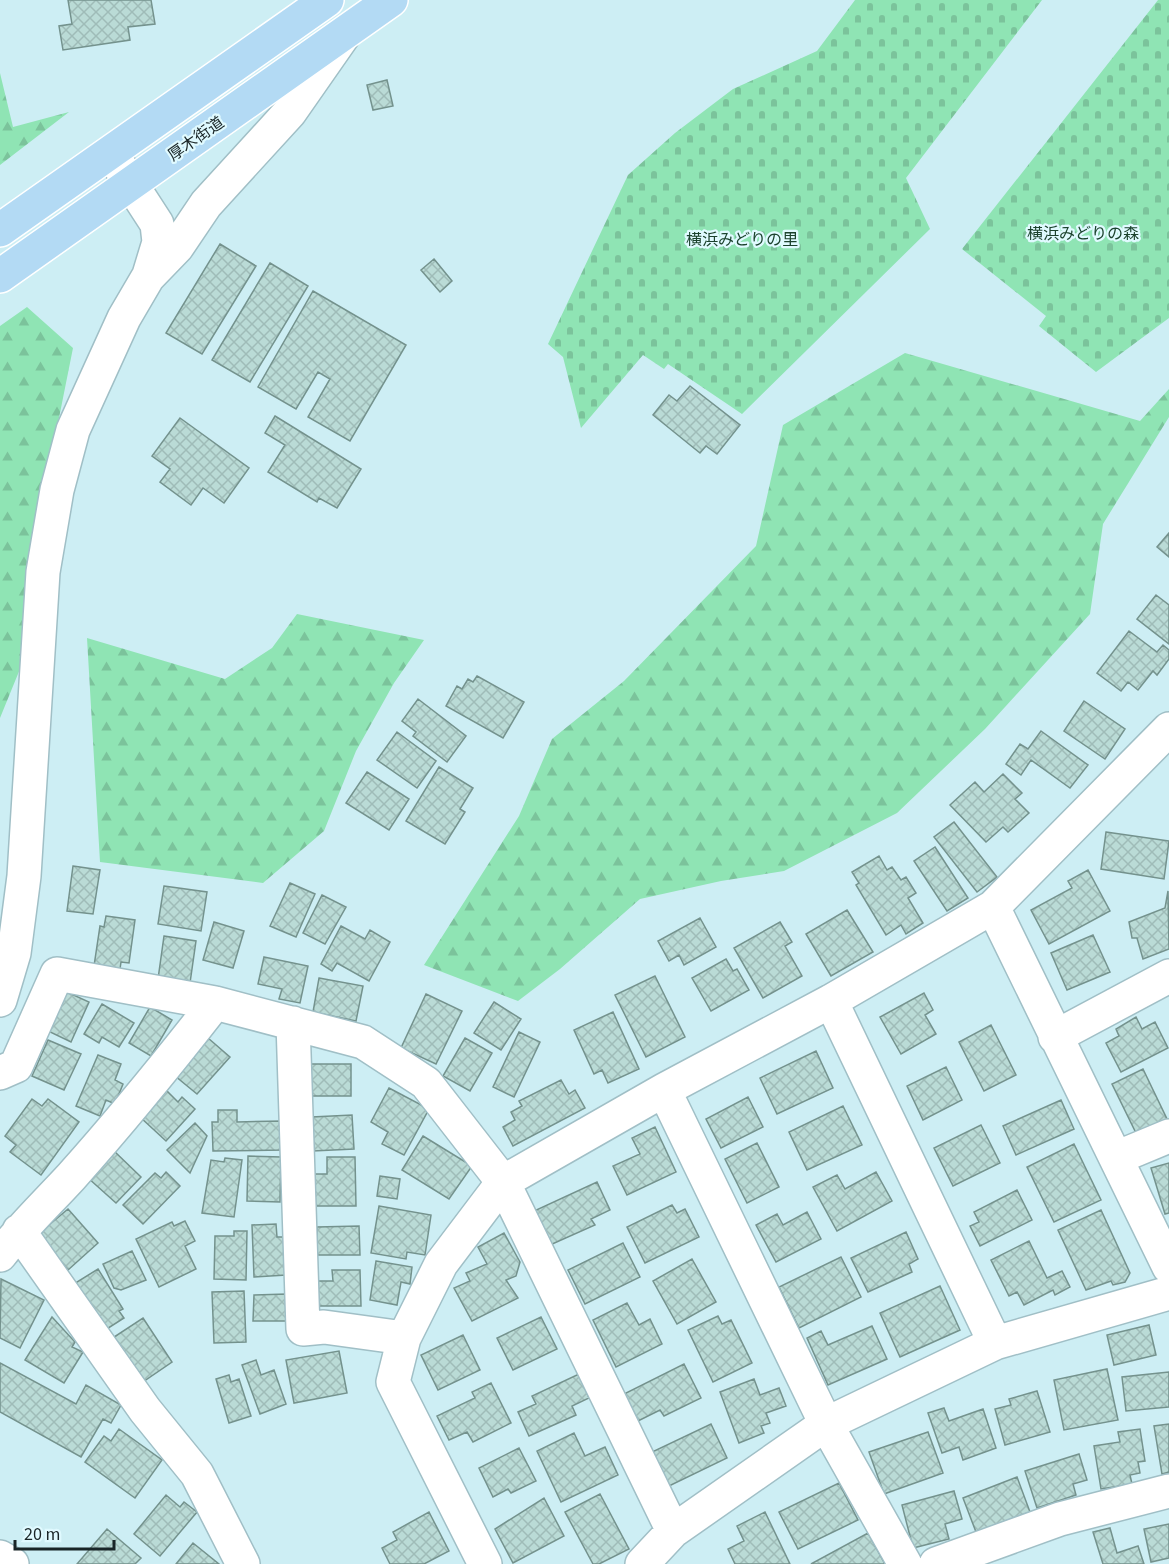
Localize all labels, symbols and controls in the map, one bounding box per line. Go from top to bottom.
street label: 厚木街道 [163,112,229,166]
park label: 横浜みどりの森 [1027,223,1139,245]
park label: 横浜みどりの里 [686,229,798,251]
scale bar [15,1513,114,1551]
text: 20 m [24,1522,60,1547]

